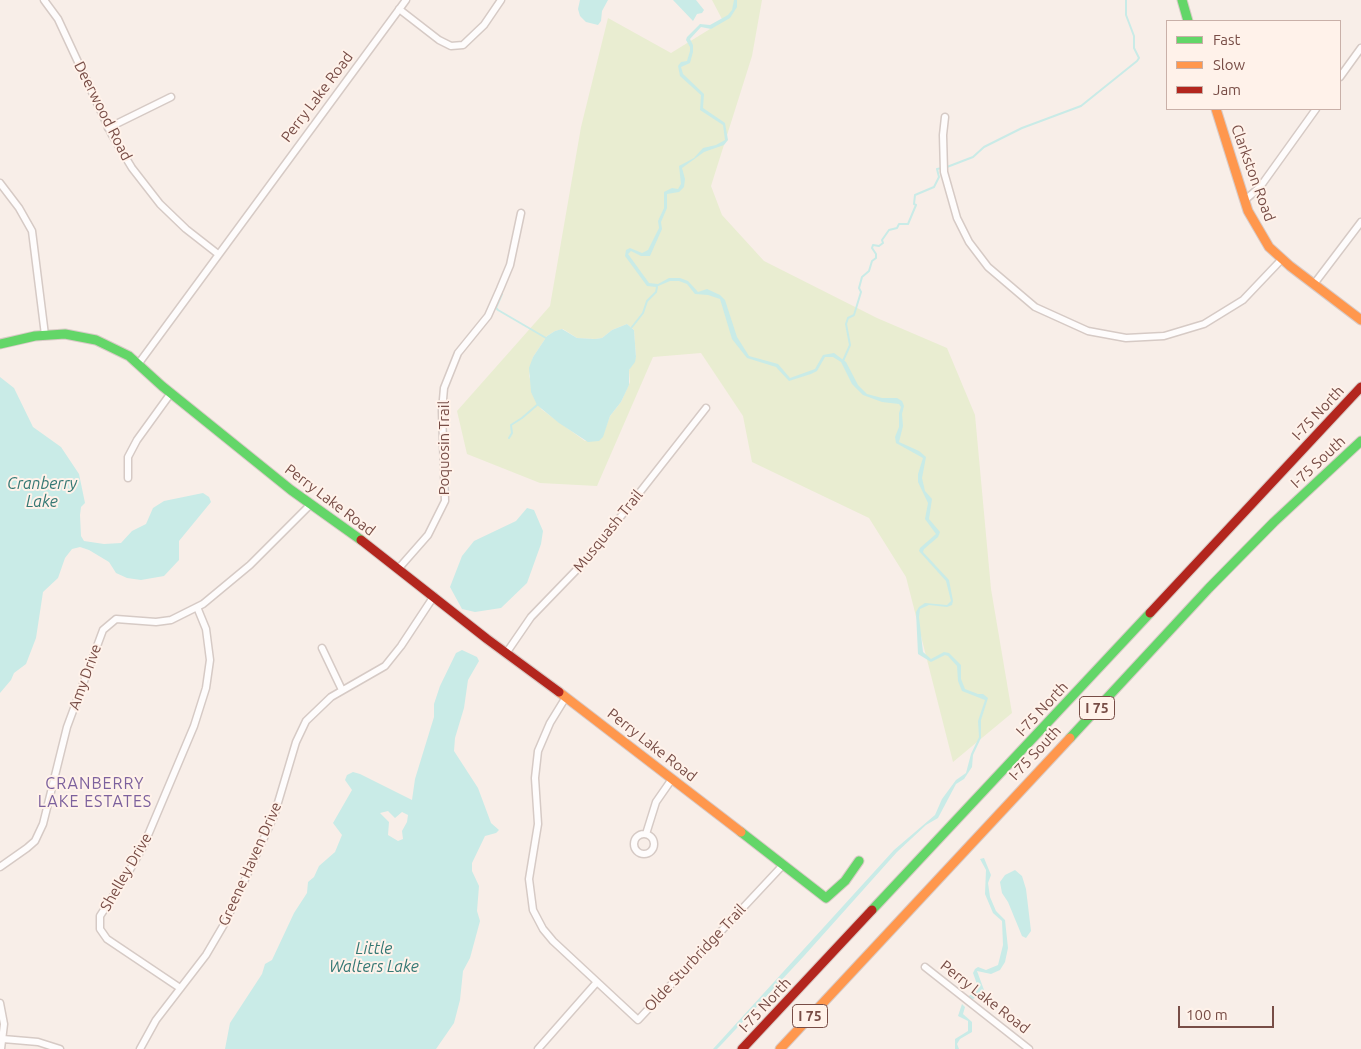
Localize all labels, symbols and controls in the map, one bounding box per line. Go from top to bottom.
legend [1166,20,1341,110]
text: Fast [1213,31,1240,48]
street label: Perry Lake Road [277,48,357,146]
text: Slow [1213,56,1245,73]
street label: Deerwood Road [70,58,136,164]
text: Jam [1213,81,1241,98]
street label: Clarkston Road [1227,122,1279,224]
street label: I-75 North [1288,382,1348,444]
street label: Poquosin Trail [435,401,453,495]
street label: I-75 South [1287,432,1349,492]
street label: Perry Lake Road [281,460,379,540]
water label: Cranberry Lake [7,474,77,512]
street label: Musquash Trail [569,486,647,576]
street label: Amy Drive [65,642,105,712]
street label: I-75 North [1012,678,1072,740]
road number: I 75 [1080,696,1114,720]
street label: Perry Lake Road [604,705,700,785]
street label: I-75 South [1005,722,1065,784]
district label: CRANBERRY LAKE ESTATES [36,774,154,812]
street label: Greene Haven Drive [215,799,285,929]
street label: Shelley Drive [96,830,156,914]
street label: Olde Sturbridge Trail [641,901,749,1015]
water label: Little Walters Lake [329,939,419,977]
street label: Perry Lake Road [937,957,1033,1037]
street label: I-75 North [735,974,795,1036]
scale bar [1181,996,1277,1028]
road number: I 75 [792,1004,828,1028]
text: 100 m [1186,1006,1228,1023]

